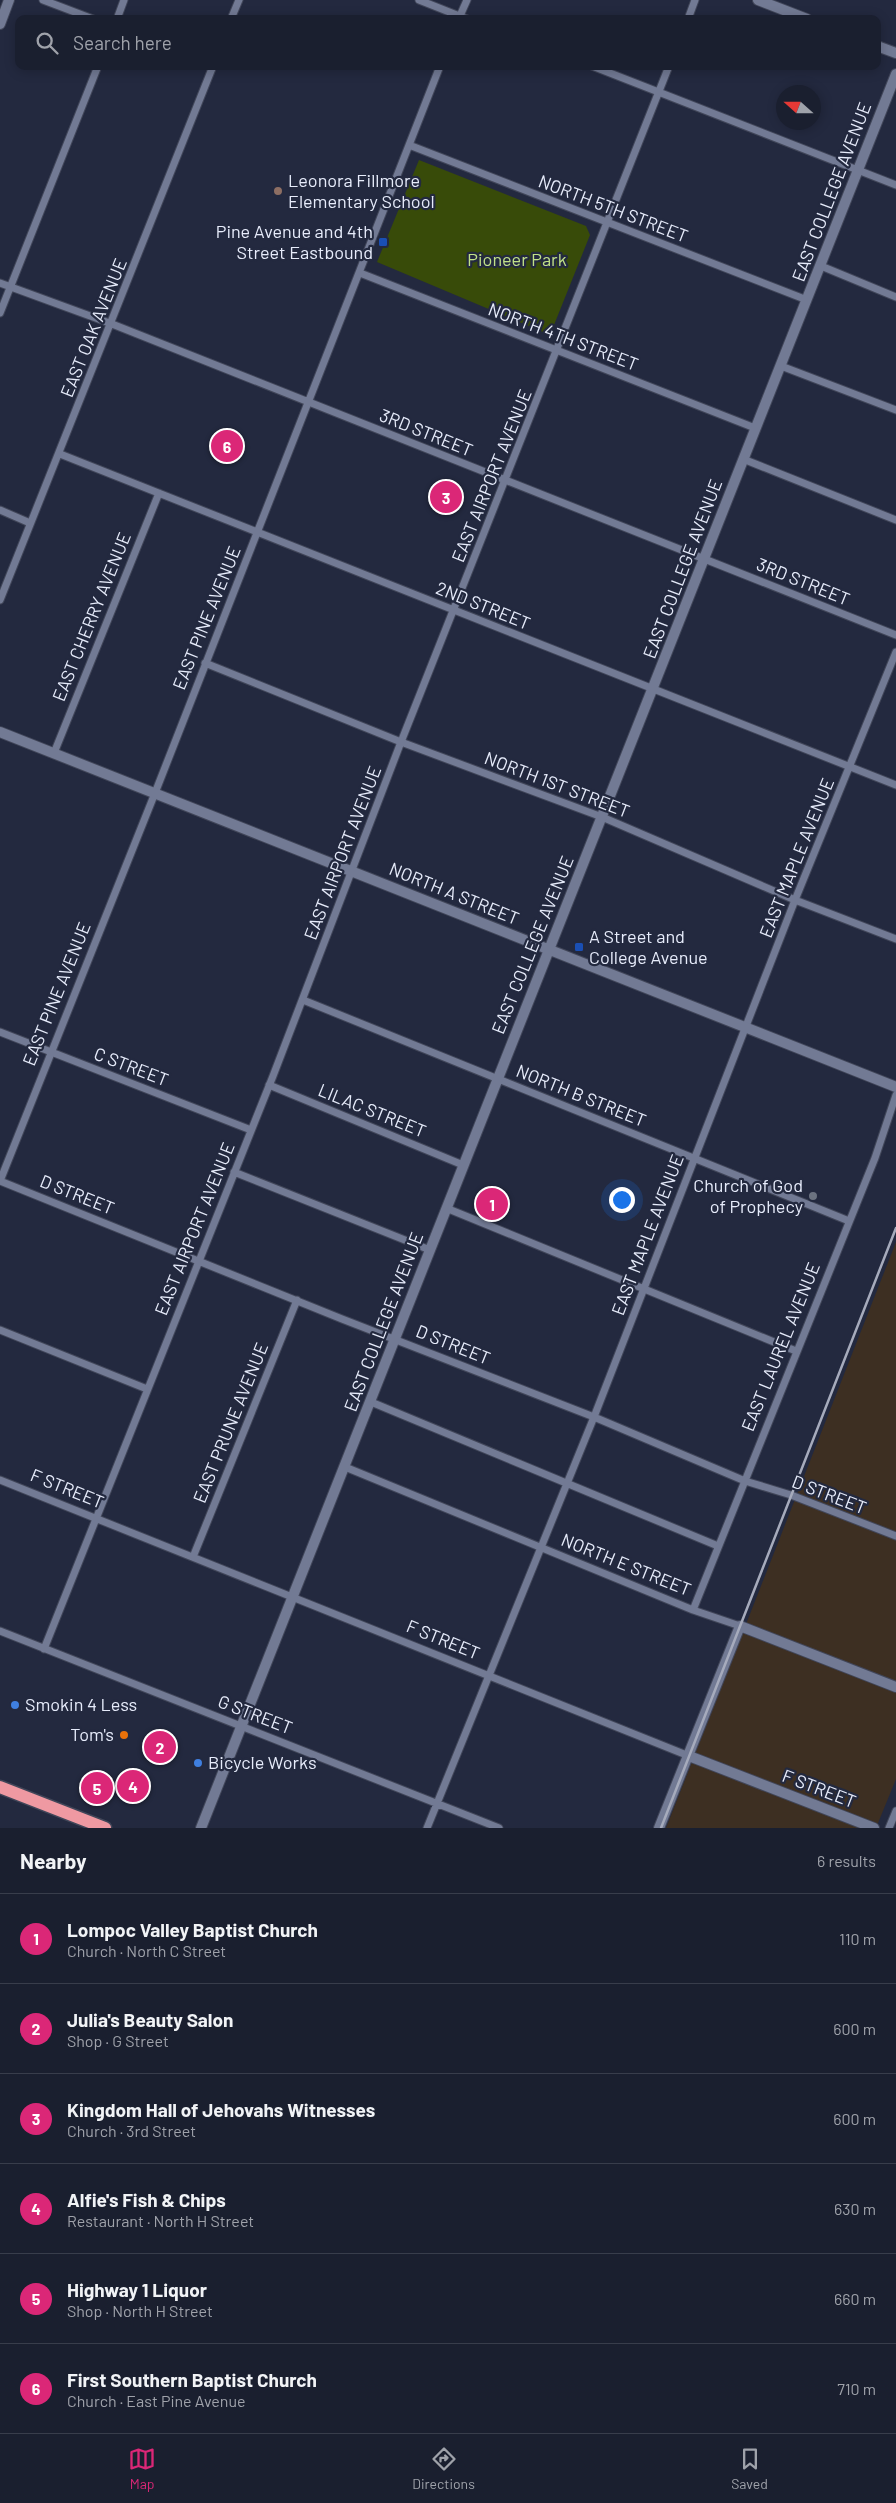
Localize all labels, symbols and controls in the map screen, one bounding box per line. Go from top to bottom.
search box [15,15,881,70]
icon: search [33,29,61,57]
text: Search here [73,31,172,54]
north arrow [776,85,821,130]
street label: EAST COLLEGE AVENUE [787,99,875,284]
place label: Leonora Fillmore Elementary School [288,169,435,212]
street label: NORTH 5TH STREET [536,169,691,247]
marker: Leonora Fillmore Elementary School [272,185,284,197]
place label: Pine Avenue and 4th Street Eastbound [216,220,373,263]
marker: Pine Avenue and 4th Street Eastbound [377,236,389,248]
park label: Pioneer Park [467,248,567,270]
street label: EAST OAK AVENUE [55,255,131,400]
street label: NORTH 4TH STREET [485,297,641,375]
street label: EAST AIRPORT AVENUE [446,386,536,565]
street label: 3RD STREET [377,403,476,461]
pin: 6 [211,427,243,465]
street label: EAST COLLEGE AVENUE [638,476,726,661]
pin: 3 [430,478,462,516]
street label: EAST CHERRY AVENUE [47,529,135,704]
street label: EAST PINE AVENUE [167,543,245,693]
street label: 3RD STREET [754,552,853,610]
street label: 2ND STREET [433,576,534,634]
street label: NORTH 1ST STREET [482,746,633,822]
street label: EAST AIRPORT AVENUE [299,763,385,943]
street label: EAST MAPLE AVENUE [754,775,838,941]
street label: EAST COLLEGE AVENUE [486,852,578,1037]
street label: NORTH A STREET [386,857,522,929]
street label: EAST PINE AVENUE [17,919,95,1069]
place label: A Street and College Avenue [589,925,708,968]
marker: A Street and College Avenue [573,941,585,953]
street label: C STREET [91,1042,172,1090]
street label: NORTH B STREET [513,1059,650,1131]
street label: LILAC STREET [315,1078,430,1142]
street label: EAST AIRPORT AVENUE [149,1139,239,1318]
street label: EAST MAPLE AVENUE [606,1151,688,1318]
street label: D STREET [37,1169,118,1219]
place label: Church of God of Prophecy [693,1174,803,1217]
pin: 1 [476,1185,508,1223]
your location [609,1187,635,1213]
marker: Church of God of Prophecy [807,1190,819,1202]
street label: EAST COLLEGE AVENUE [339,1229,427,1414]
street label: EAST LAUREL AVENUE [736,1259,824,1434]
street label: D STREET [413,1319,494,1369]
street label: EAST PRUNE AVENUE [188,1339,272,1506]
street label: F STREET [27,1463,107,1513]
street label: D STREET [789,1470,870,1518]
street label: NORTH E STREET [558,1528,694,1600]
street label: F STREET [403,1614,483,1664]
street label: G STREET [215,1690,296,1738]
place label: Smokin 4 Less [25,1693,137,1715]
marker: Smokin 4 Less [9,1699,21,1711]
place label: Tom's [70,1723,114,1745]
pin: 2 [144,1728,176,1766]
marker: Tom's [118,1729,130,1741]
place label: Bicycle Works [208,1751,317,1773]
marker: Bicycle Works [192,1757,204,1769]
street label: F STREET [779,1764,859,1812]
pin: 4 [117,1767,149,1805]
pin: 5 [81,1769,113,1807]
text: Nearby [20,1848,86,1873]
text: 6 results [817,1851,876,1870]
text: Lompoc Valley Baptist Church [67,1918,318,1941]
text: 1 [33,1929,39,1948]
text: 110 m [839,1929,876,1948]
text: Church · North C Street [67,1941,226,1960]
text: Julia's Beauty Salon [67,2008,233,2031]
text: 2 [32,2019,40,2038]
text: 600 m [833,2019,876,2038]
text: Shop · G Street [67,2031,169,2050]
text: Kingdom Hall of Jehovahs Witnesses [67,2098,375,2121]
text: 3 [32,2109,40,2128]
text: 600 m [833,2109,876,2128]
text: Church · 3rd Street [67,2121,196,2140]
text: Alfie's Fish & Chips [67,2188,226,2211]
text: 4 [31,2199,41,2218]
text: 630 m [834,2199,876,2218]
text: Restaurant · North H Street [67,2211,254,2230]
text: Highway 1 Liquor [67,2278,207,2301]
text: 5 [32,2289,40,2308]
text: 660 m [834,2289,876,2308]
text: Shop · North H Street [67,2301,213,2320]
text: First Southern Baptist Church [67,2368,317,2391]
text: 6 [32,2379,40,2398]
text: 710 m [837,2379,876,2398]
text: Church · East Pine Avenue [67,2391,246,2410]
tab: Map [128,2445,156,2492]
tab: Directions [412,2445,475,2492]
tab: Saved [731,2445,768,2492]

